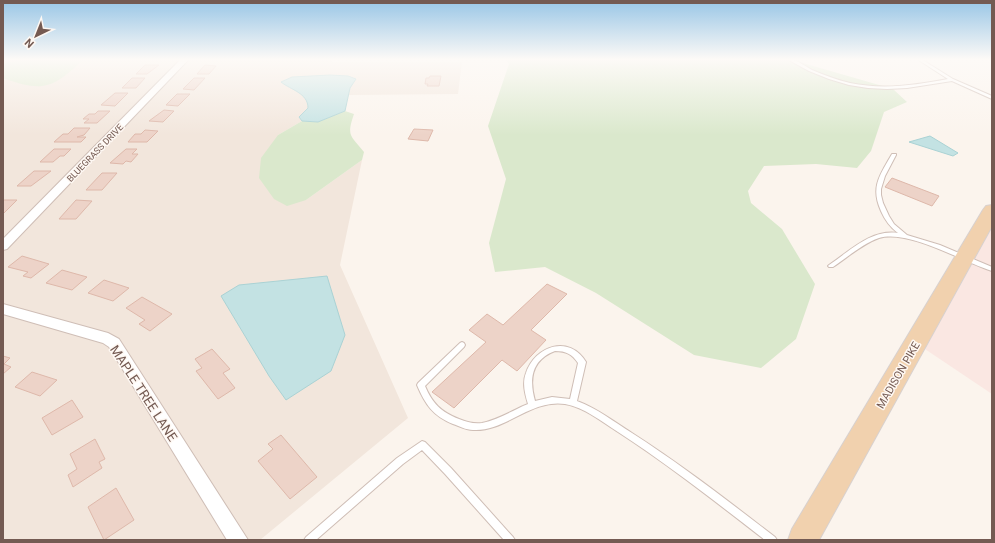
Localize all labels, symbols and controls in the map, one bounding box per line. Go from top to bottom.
north arrow [16,16,56,56]
text: N [22,35,37,50]
street label: BLUEGRASS DRIVE [65,122,125,184]
street label: MADISON PIKE [874,340,923,411]
street label: MAPLE TREE LANE [107,342,180,444]

